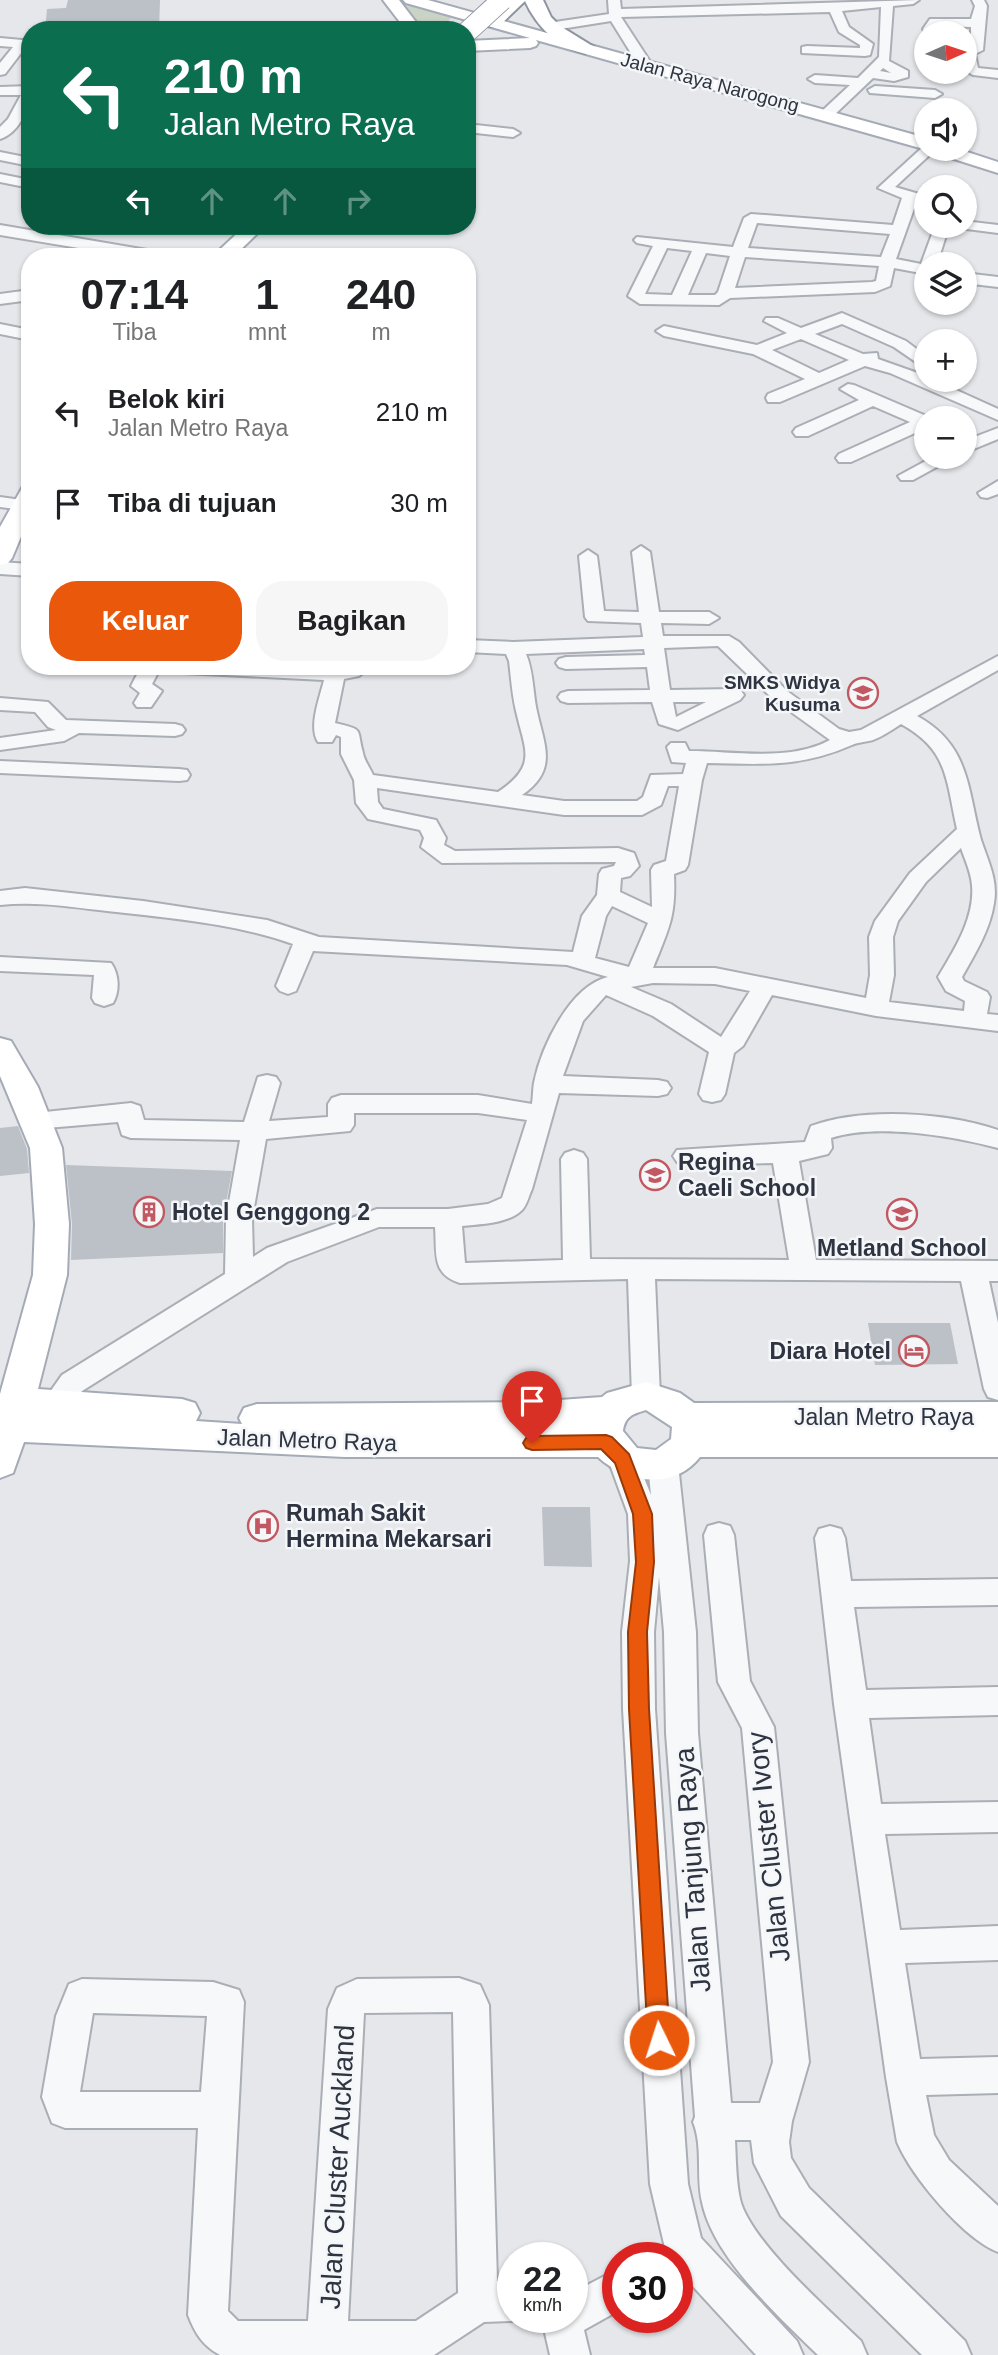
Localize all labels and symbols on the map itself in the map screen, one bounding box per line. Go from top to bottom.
north arrow [914,21,976,84]
street label: Jalan Raya Narogong [618,49,801,116]
place label: SMKS Widya Kusuma [724,672,840,715]
school or university icon: SMKS Widya Kusuma [846,676,880,710]
place label: Regina Caeli School [678,1149,816,1201]
school or university icon: Regina Caeli School [638,1158,672,1192]
building icon: Hotel Genggong 2 [132,1195,166,1229]
school or university icon: Metland School [885,1197,919,1231]
place label: Hotel Genggong 2 [172,1199,370,1225]
place label: Metland School [817,1235,987,1261]
hotel icon: Diara Hotel [897,1334,931,1368]
place label: Diara Hotel [770,1338,891,1364]
pin [502,1371,562,1443]
street label: Jalan Metro Raya [794,1404,974,1430]
street label: Jalan Metro Raya [216,1424,398,1456]
place label: Rumah Sakit Hermina Mekarsari [286,1500,492,1552]
hospital icon: Rumah Sakit Hermina Mekarsari [246,1509,280,1543]
street label: Jalan Cluster Ivory [741,1730,796,1964]
street label: Jalan Tanjung Raya [668,1746,717,1993]
position arrow [622,2003,696,2077]
street label: Jalan Cluster Auckland [315,2024,360,2310]
speed limit sign: 30 [602,2242,693,2333]

